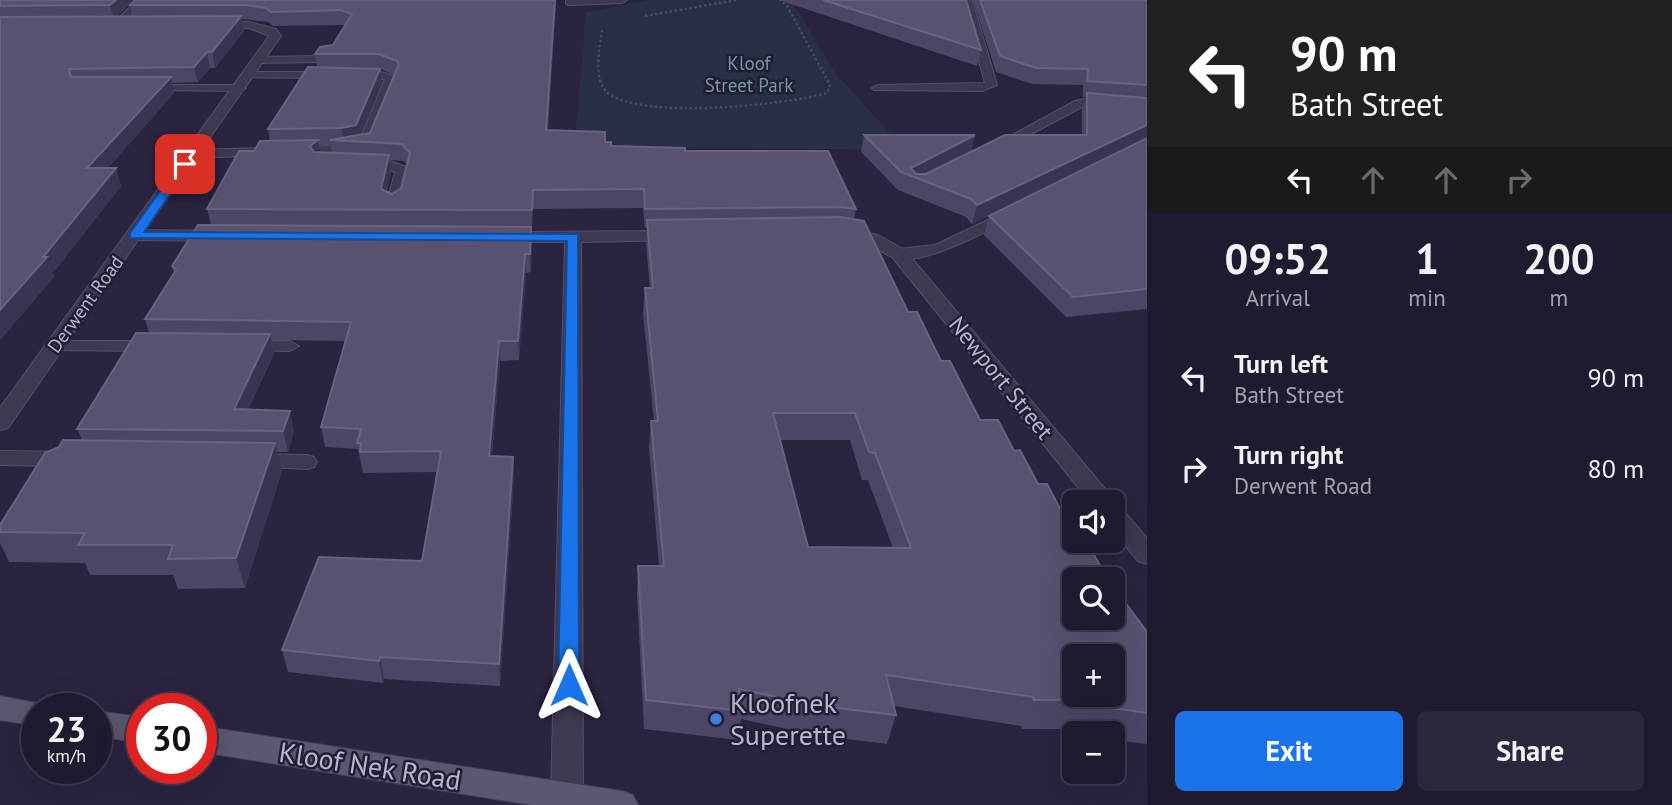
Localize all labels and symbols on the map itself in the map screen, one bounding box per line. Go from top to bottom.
park label: Kloof Street Park [705,51,793,97]
pin [155,134,215,194]
street label: Derwent Road [42,251,128,357]
street label: Newport Street [943,310,1060,445]
position arrow [532,648,606,722]
place label: Kloofnek Superette [730,684,846,753]
speed limit sign: 30 [126,693,217,784]
marker: Kloofnek Superette [708,711,724,727]
street label: Kloof Nek Road [276,733,464,798]

